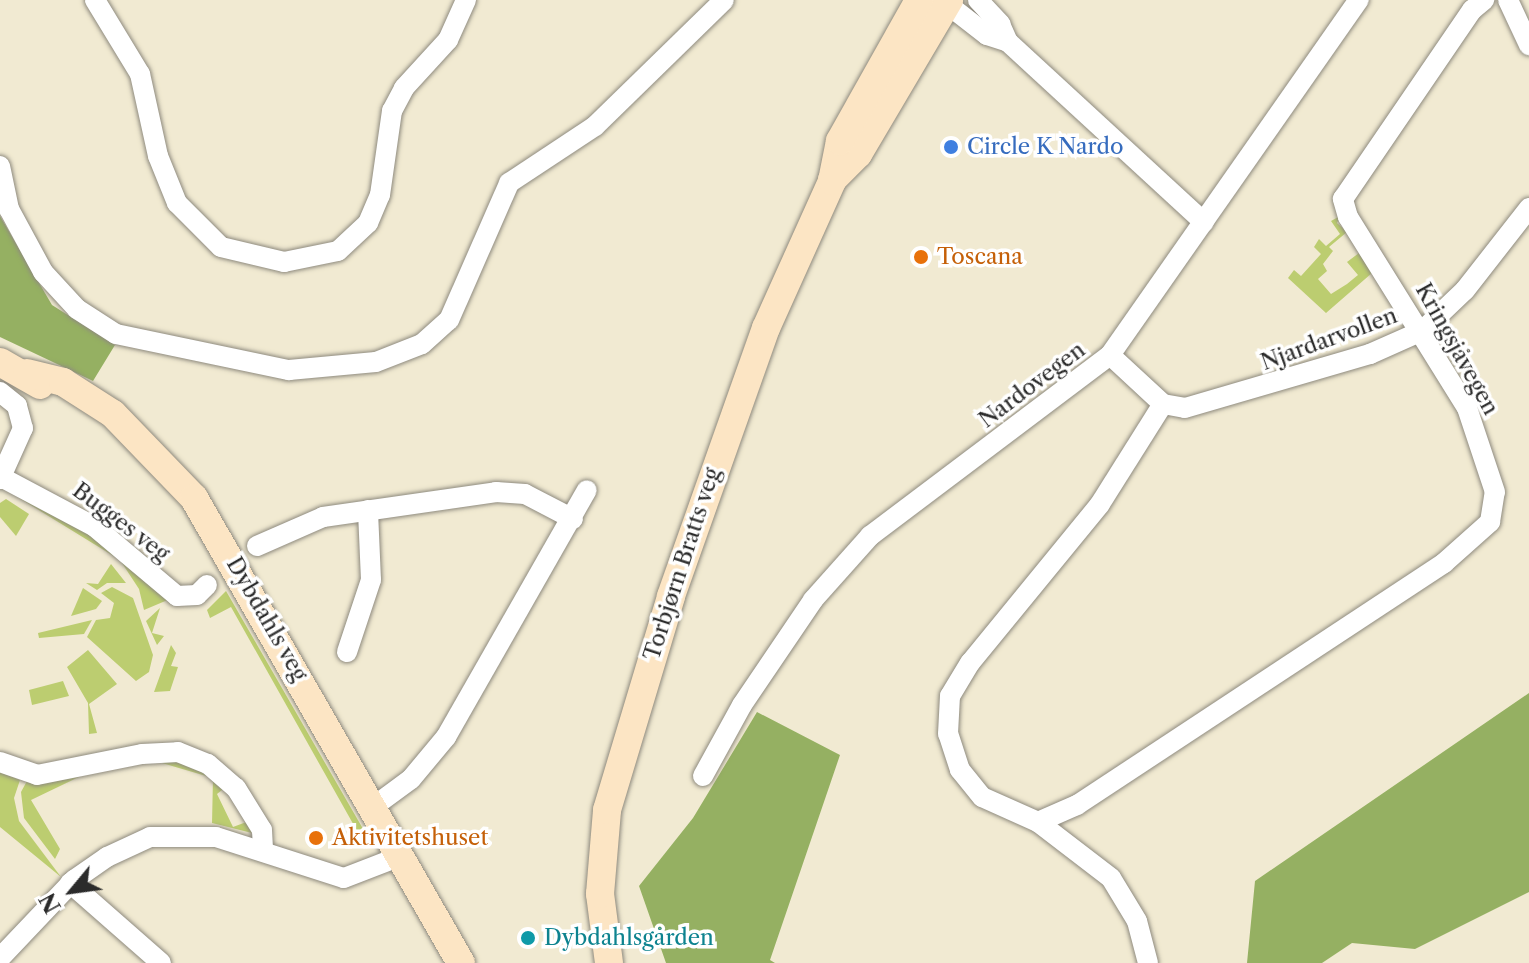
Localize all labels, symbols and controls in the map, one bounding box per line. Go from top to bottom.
place label: Circle K Nardo [967,134,1124,160]
marker: Circle K Nardo [942,138,960,156]
place label: Toscana [937,244,1023,270]
marker: Toscana [912,248,930,266]
street label: Kringsjåvegen [1410,279,1504,419]
street label: Njardarvollen [1257,302,1401,376]
street label: Nardovegen [974,337,1090,433]
street label: Torbjørn Bratts veg [638,464,726,664]
street label: Bugges veg [67,477,175,567]
street label: Dybdahls veg [221,552,313,686]
place label: Aktivitetshuset [332,825,488,851]
marker: Aktivitetshuset [307,829,325,847]
north arrow [32,851,112,931]
text: N [34,888,67,918]
place label: Dybdahlsgården [544,925,714,951]
marker: Dybdahlsgården [519,929,537,947]

